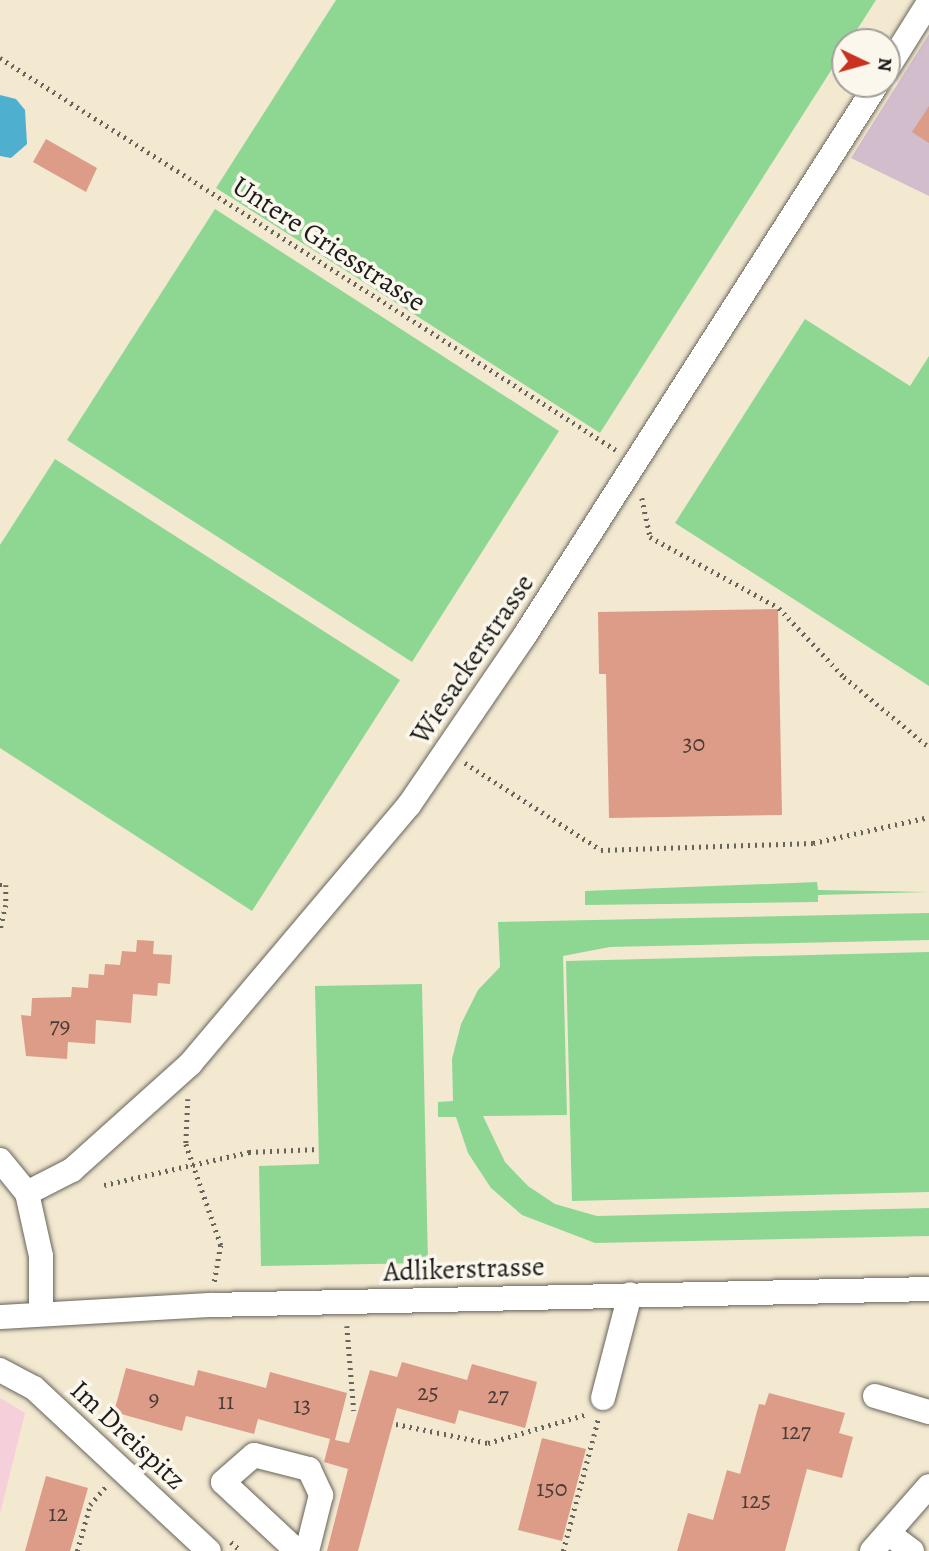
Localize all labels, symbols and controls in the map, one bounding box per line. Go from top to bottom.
north arrow [831,28,901,98]
text: N [871,57,898,73]
street label: Untere Griesstrasse [226,169,432,319]
street label: Wiesackerstrasse [403,568,541,750]
house number: 30 [683,730,705,758]
house number: 79 [50,1012,70,1040]
street label: Adlikerstrasse [383,1249,545,1289]
street label: Im Dreispitz [63,1373,193,1497]
house number: 25 [417,1379,439,1407]
house number: 27 [487,1382,509,1410]
house number: 9 [149,1385,159,1413]
house number: 11 [218,1388,234,1416]
house number: 13 [293,1392,311,1420]
house number: 127 [781,1418,811,1446]
house number: 150 [536,1475,568,1503]
house number: 125 [741,1487,771,1515]
house number: 12 [48,1500,68,1528]

